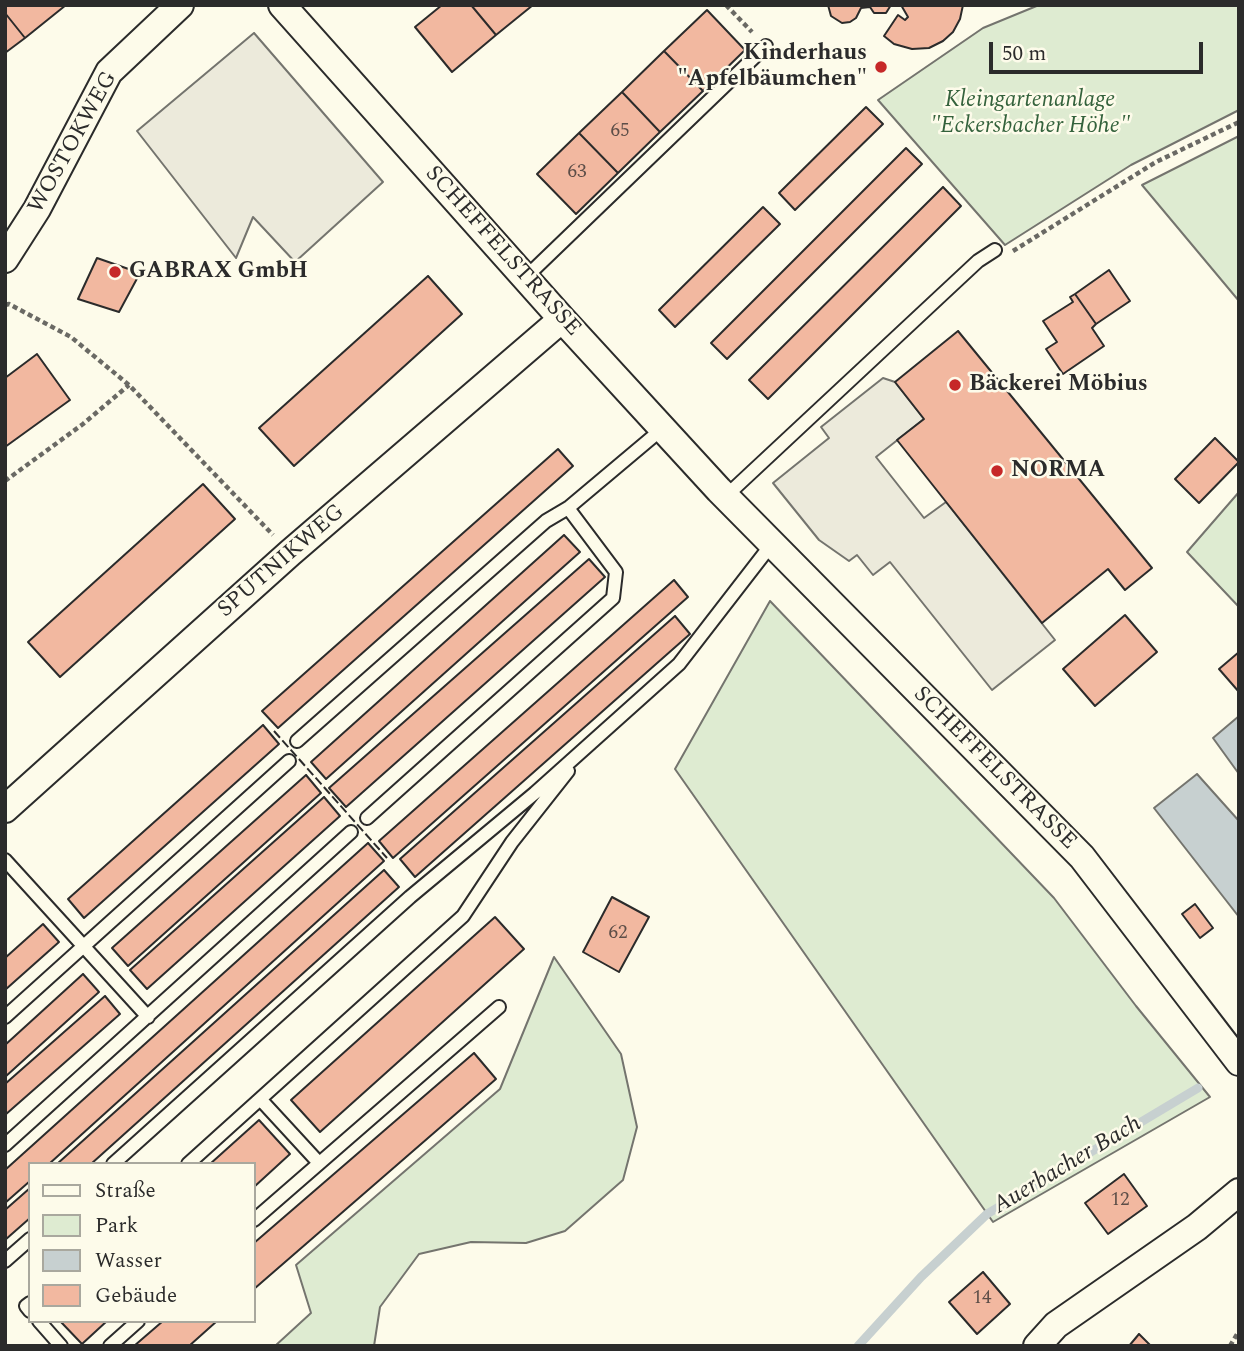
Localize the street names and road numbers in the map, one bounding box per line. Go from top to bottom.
street label: WOSTOKWEG [24,67,124,219]
street label: SCHEFFELSTRASSE [418,161,586,343]
street label: SPUTNIKWEG [213,499,351,625]
street label: SCHEFFELSTRASSE [906,681,1082,857]

